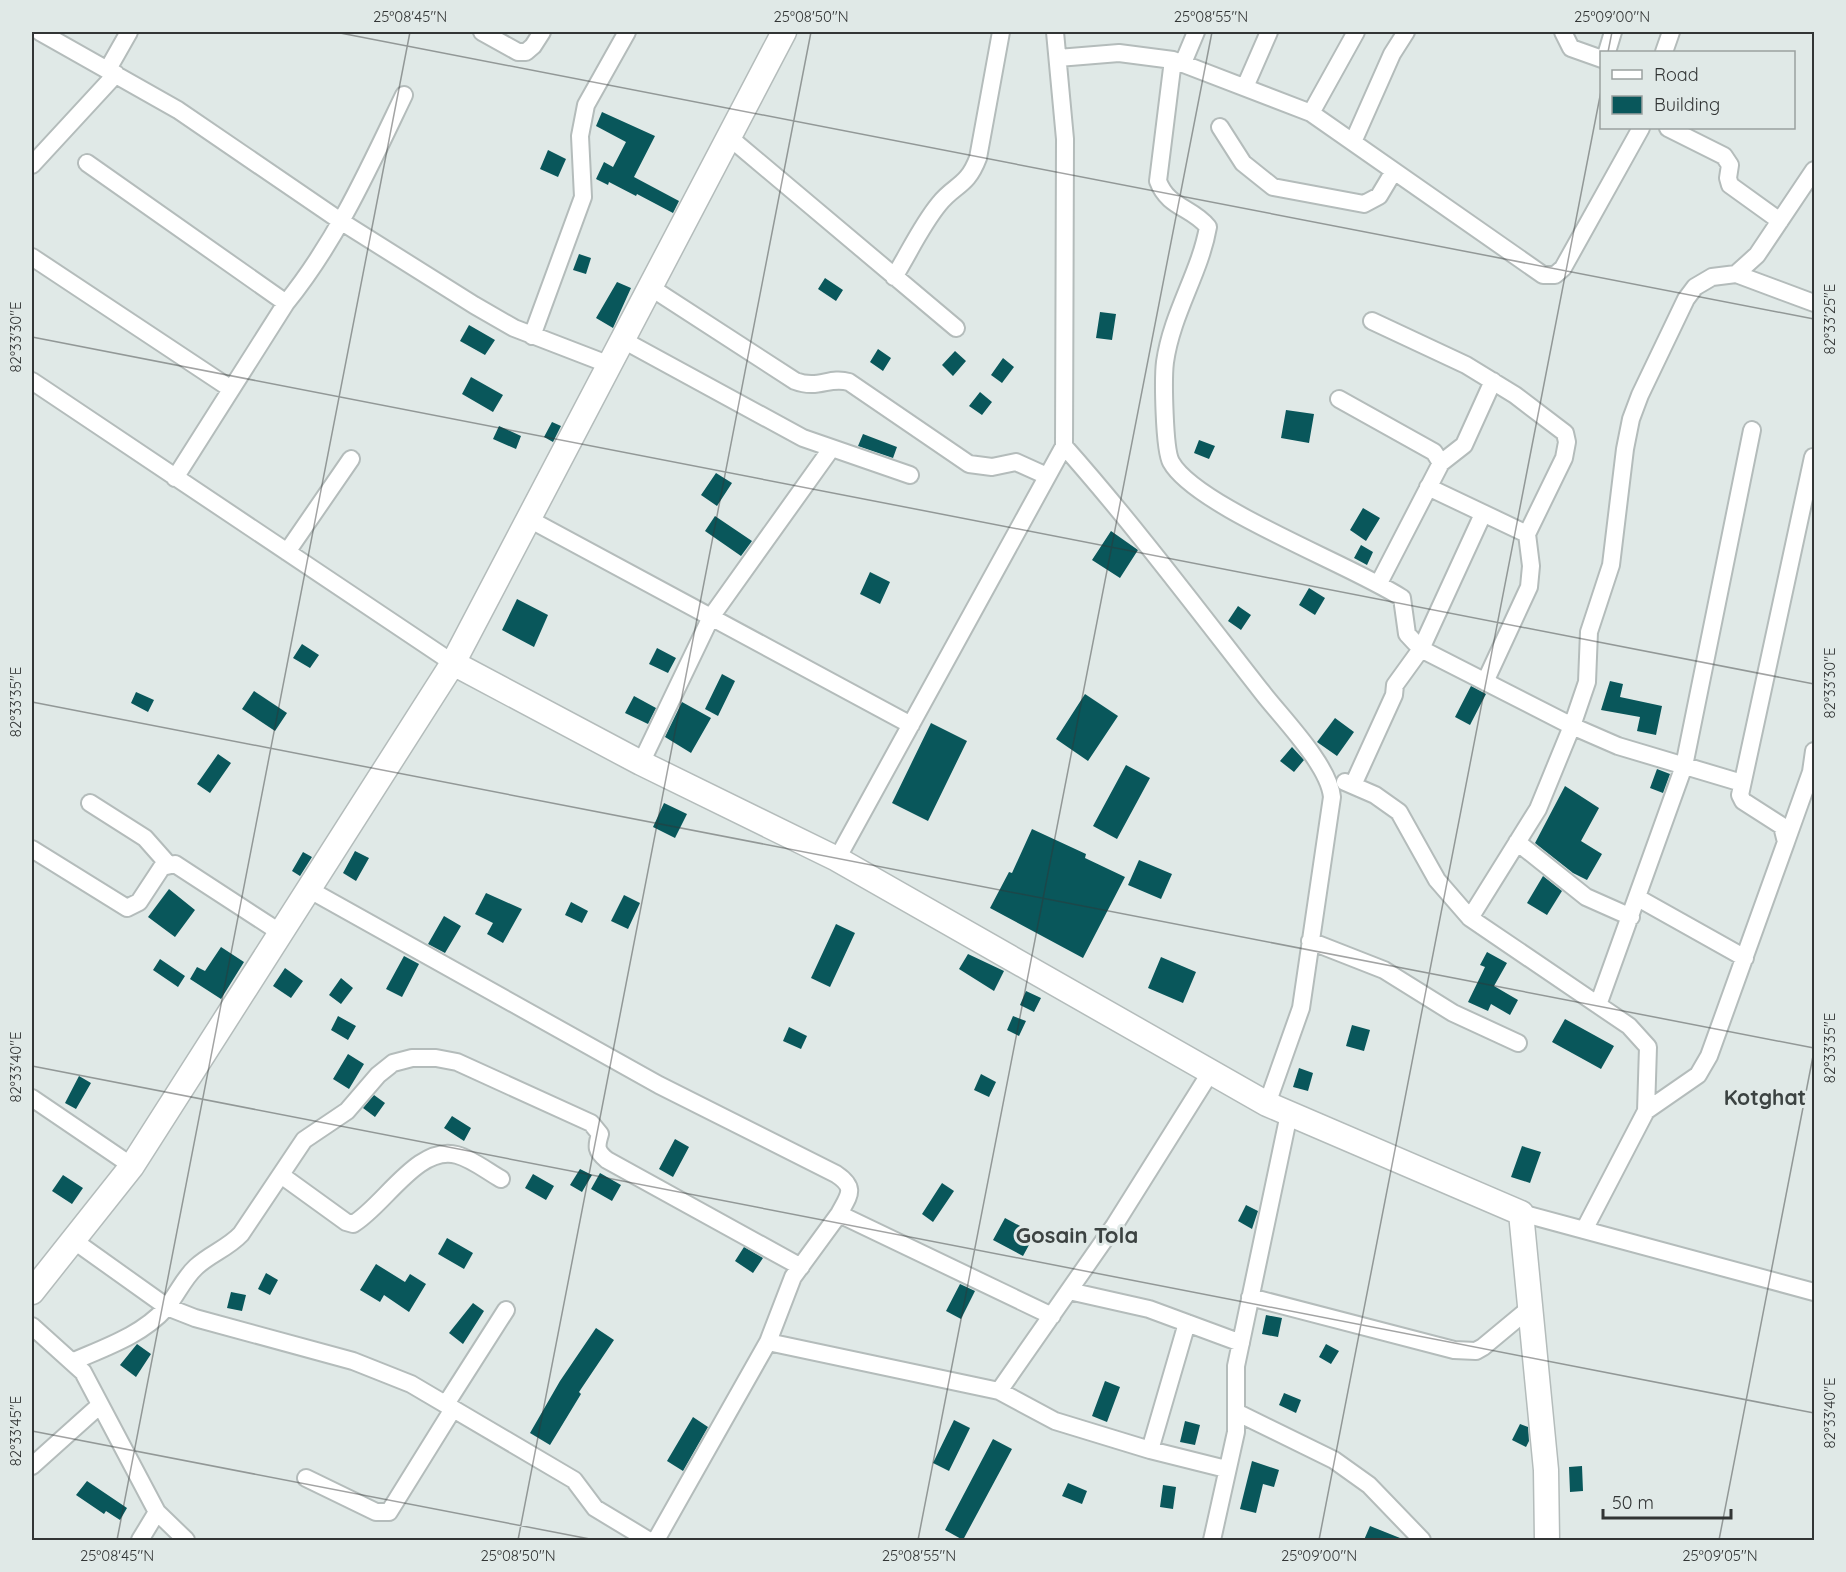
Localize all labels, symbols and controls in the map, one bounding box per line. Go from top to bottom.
text: 25°08'45"N [373,7,447,26]
text: 25°08'50"N [773,7,849,26]
text: 25°08'55"N [1174,7,1248,26]
text: 25°09'00"N [1574,7,1650,26]
legend [1600,51,1795,129]
text: Road [1654,63,1699,86]
text: Building [1654,93,1720,116]
text: 82°33'25"E [1820,284,1839,354]
text: 82°33'30"E [6,301,25,373]
text: 82°33'30"E [1820,647,1839,719]
text: 82°33'35"E [6,667,25,737]
text: 82°33'35"E [1820,1013,1839,1083]
text: 82°33'40"E [6,1031,25,1103]
district label: Kotghat [1724,1084,1806,1110]
district label: Gosain Tola [1016,1221,1138,1249]
text: 82°33'40"E [1820,1377,1839,1449]
text: 82°33'45"E [6,1396,25,1466]
scale bar [1603,1482,1730,1520]
text: 50 m [1612,1491,1654,1514]
text: 25°08'45"N [80,1546,154,1565]
text: 25°08'50"N [480,1546,556,1565]
text: 25°08'55"N [882,1546,956,1565]
text: 25°09'00"N [1281,1546,1357,1565]
text: 25°09'05"N [1682,1546,1758,1565]

